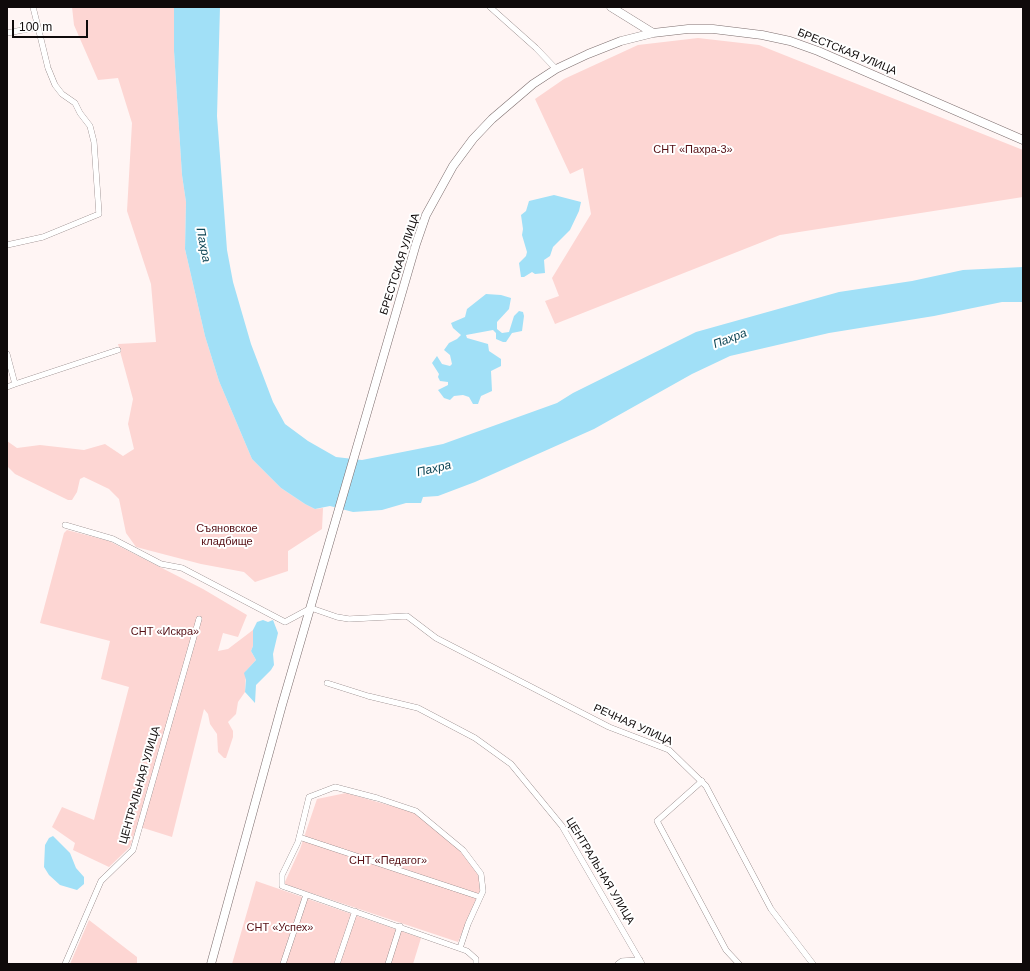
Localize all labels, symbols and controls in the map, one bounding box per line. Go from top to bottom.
scale bar [14,12,90,38]
text: 100 m [19,20,52,34]
street label: БРЕСТСКАЯ УЛИЦА [795,26,899,78]
park label: СНТ «Пахра-3» [653,143,733,157]
street label: БРЕСТСКАЯ УЛИЦА [377,212,423,316]
water label: Пахра [193,227,213,263]
water label: Пахра [711,326,749,352]
water label: Пахра [415,458,453,480]
park label: Съяновское кладбище [196,522,258,548]
park label: СНТ «Искра» [131,625,199,639]
street label: РЕЧНАЯ УЛИЦА [591,702,675,748]
street label: ЦЕНТРАЛЬНАЯ УЛИЦА [117,724,163,846]
street label: ЦЕНТРАЛЬНАЯ УЛИЦА [563,815,637,927]
park label: СНТ «Педагог» [349,854,427,868]
park label: СНТ «Успех» [247,921,313,935]

